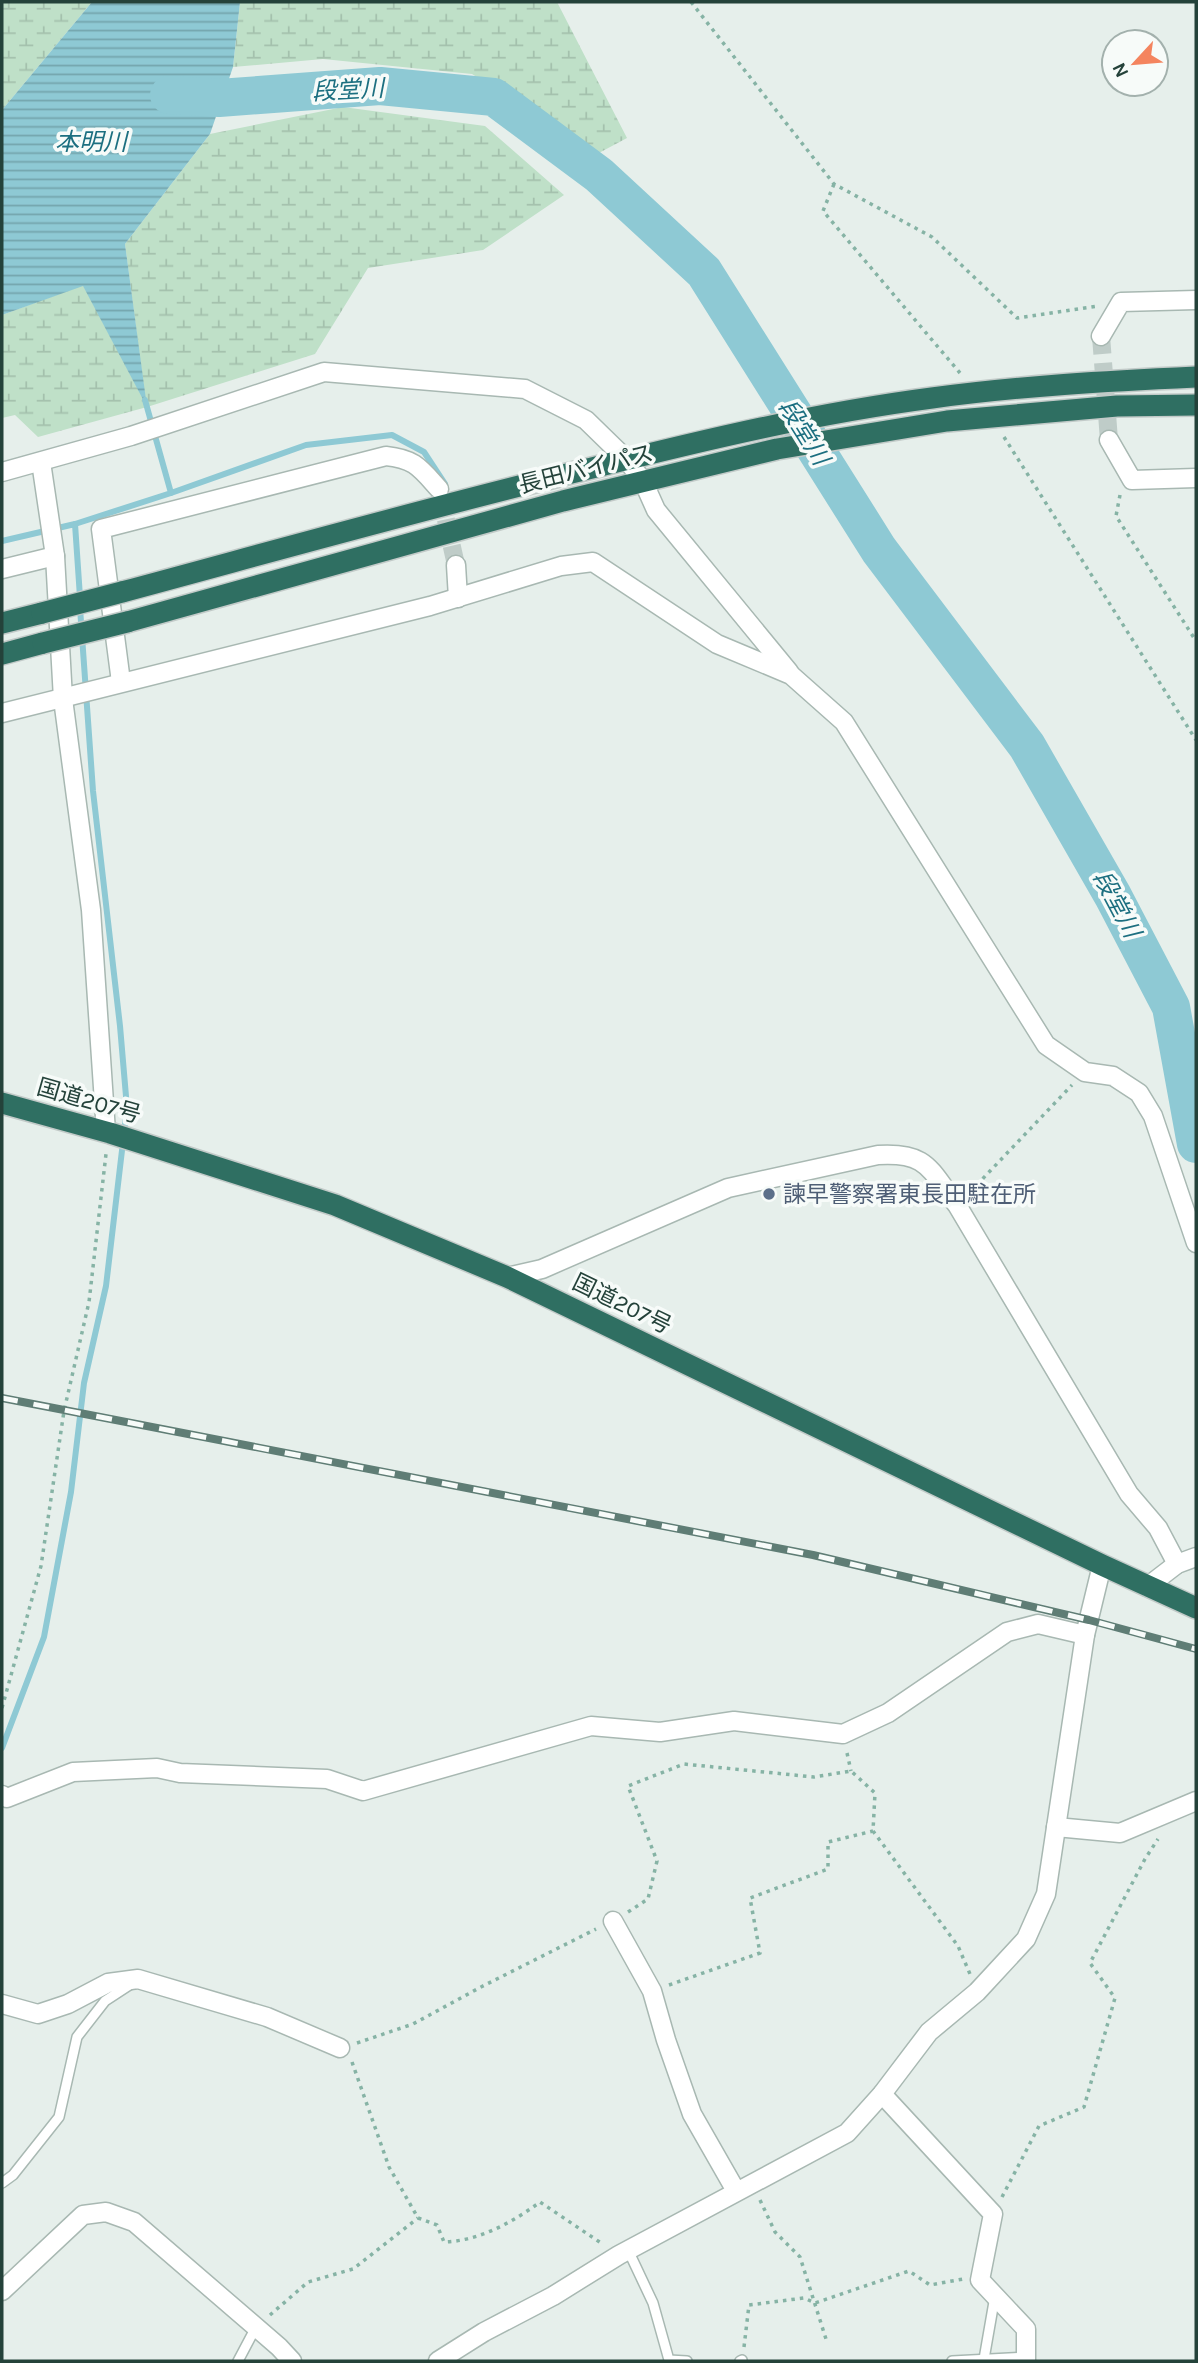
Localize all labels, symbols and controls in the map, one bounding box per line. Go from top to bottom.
north arrow [1100,28,1170,98]
text: N [1108,59,1133,81]
water label: 段堂川 [311,74,388,106]
water label: 本明川 [55,128,130,156]
water label: 段堂川 [773,394,837,472]
street label: 長田バイパス [516,439,656,499]
water label: 段堂川 [1088,866,1148,945]
street label: 国道207号 [34,1073,144,1129]
place label: 諫早警察署東長田駐在所 [783,1181,1036,1208]
marker: 諫早警察署東長田駐在所 [761,1186,777,1202]
street label: 国道207号 [568,1268,676,1340]

